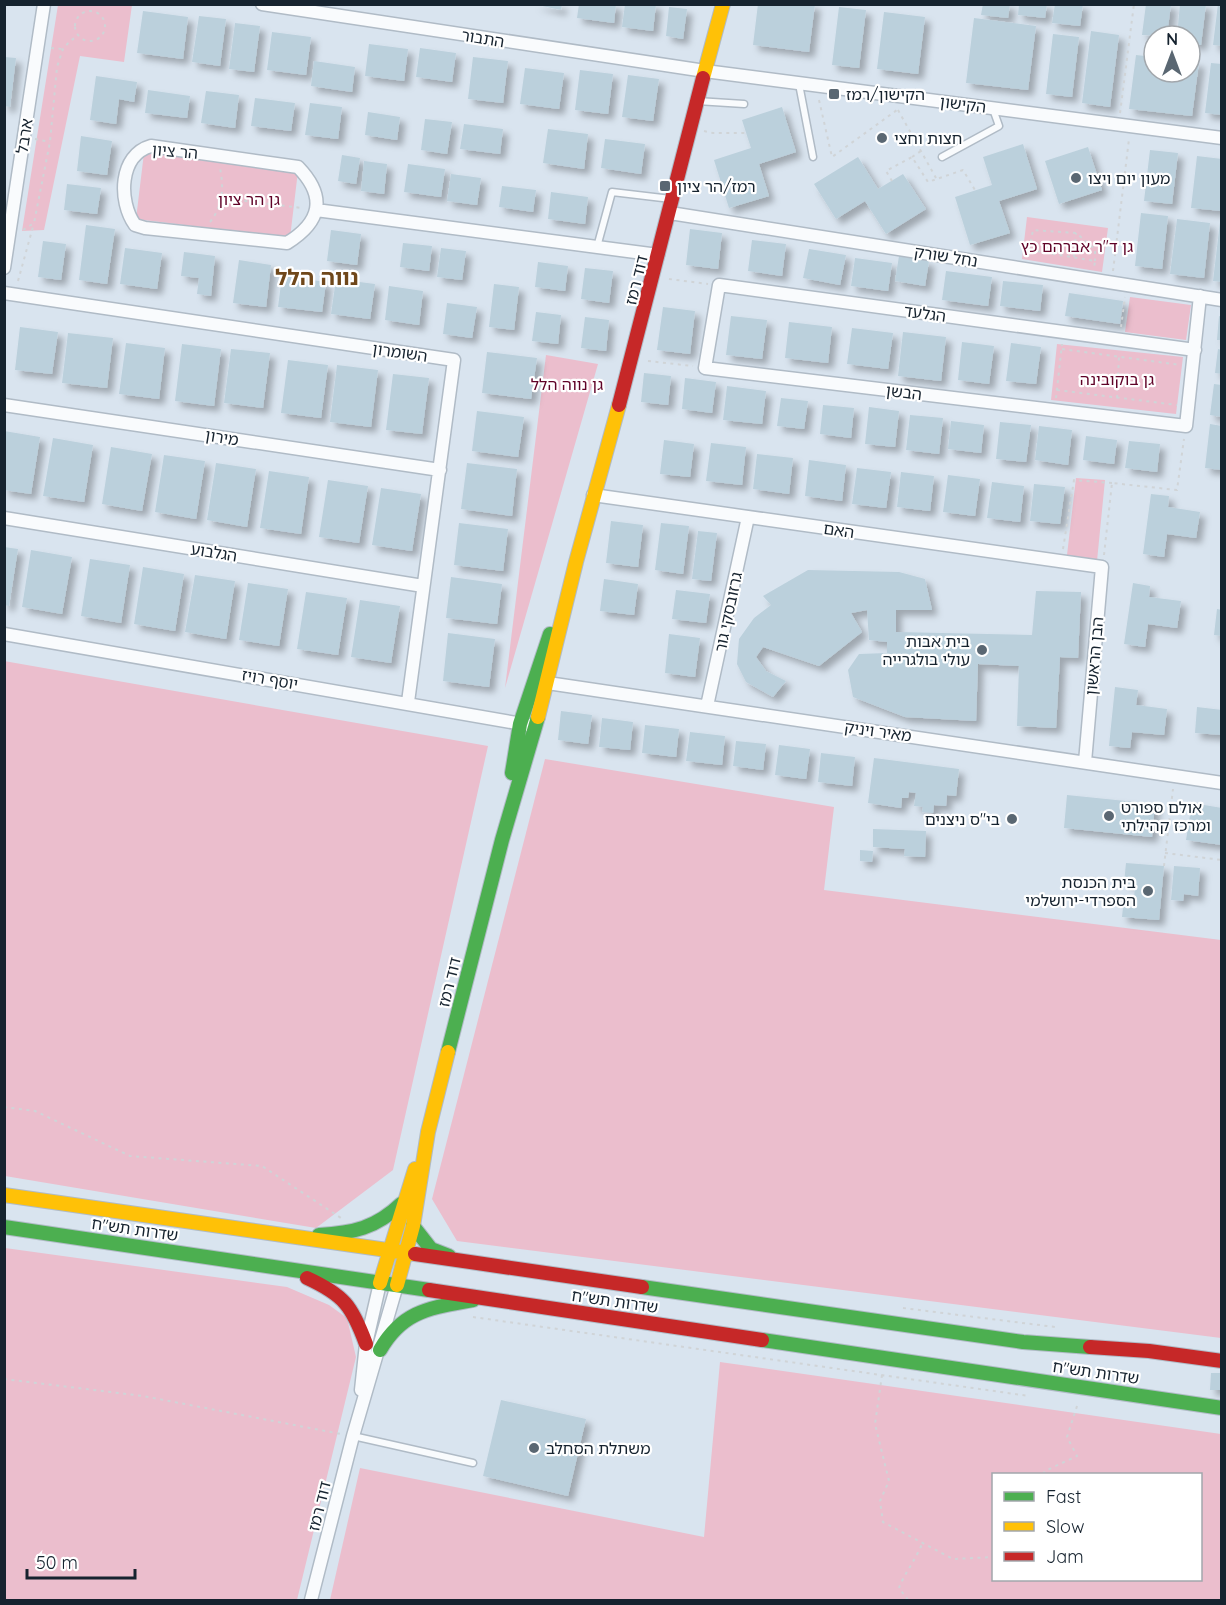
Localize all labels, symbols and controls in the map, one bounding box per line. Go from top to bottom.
north arrow [1142,24,1202,84]
street label: התבור [460,25,506,51]
text: N [1166,29,1178,49]
place label: הקישון/רמז [846,84,925,104]
marker: הקישון/רמז [827,87,841,101]
street label: הקישון [939,91,987,117]
street label: ארבל [11,117,37,155]
place label: חצות וחצי [894,128,962,148]
marker: חצות וחצי [875,131,889,145]
street label: הר ציון [151,139,199,163]
place label: מעון יום ויצו [1088,168,1170,188]
marker: מעון יום ויצו [1069,171,1083,185]
place label: רמז/הר ציון [677,176,756,196]
marker: רמז/הר ציון [658,179,672,193]
park label: גן הר ציון [218,189,280,209]
park label: גן ד"ר אברהם כץ [1021,236,1133,256]
street label: נחל שורק [913,241,979,271]
street label: דוד רמז [620,253,652,307]
district label: נווה הלל [275,263,359,291]
street label: הגלעד [903,300,947,326]
street label: השומרון [371,338,429,366]
park label: גן בוקובינה [1080,369,1154,389]
park label: גן נווה הלל [531,374,603,394]
street label: הבשן [885,380,923,404]
street label: מירון [204,425,240,449]
street label: האם [822,518,856,542]
street label: הגלבוע [189,538,239,566]
street label: גרזובסקי גור [710,570,746,654]
street label: הבן הראשון [1081,616,1107,696]
place label: בית אבות עולי בולגרייה [882,631,970,669]
marker: בית אבות עולי בולגרייה [975,643,989,657]
street label: יוסף רויז [240,664,300,694]
street label: מאיר ויניק [843,716,913,746]
place label: אולם ספורט ומרכז קהילתי [1121,797,1211,835]
place label: בי"ס ניצנים [925,809,1000,829]
marker: אולם ספורט ומרכז קהילתי [1102,809,1116,823]
marker: בי"ס ניצנים [1005,812,1019,826]
place label: בית הכנסת הספרדי-ירושלמי [1025,872,1136,910]
marker: בית הכנסת הספרדי-ירושלמי [1141,884,1155,898]
street label: דוד רמז [433,955,465,1009]
street label: שדרות תש"ח [90,1213,180,1245]
street label: שדרות תש"ח [570,1285,660,1317]
street label: שדרות תש"ח [1051,1356,1141,1388]
place label: משתלת הסחלב [546,1438,651,1458]
marker: משתלת הסחלב [527,1441,541,1455]
legend [992,1473,1202,1581]
street label: דוד רמז [303,1479,335,1533]
text: Fast [1046,1485,1081,1508]
text: Slow [1046,1515,1084,1538]
scale bar [27,1542,135,1580]
text: Jam [1046,1545,1084,1568]
text: 50 m [36,1551,78,1574]

